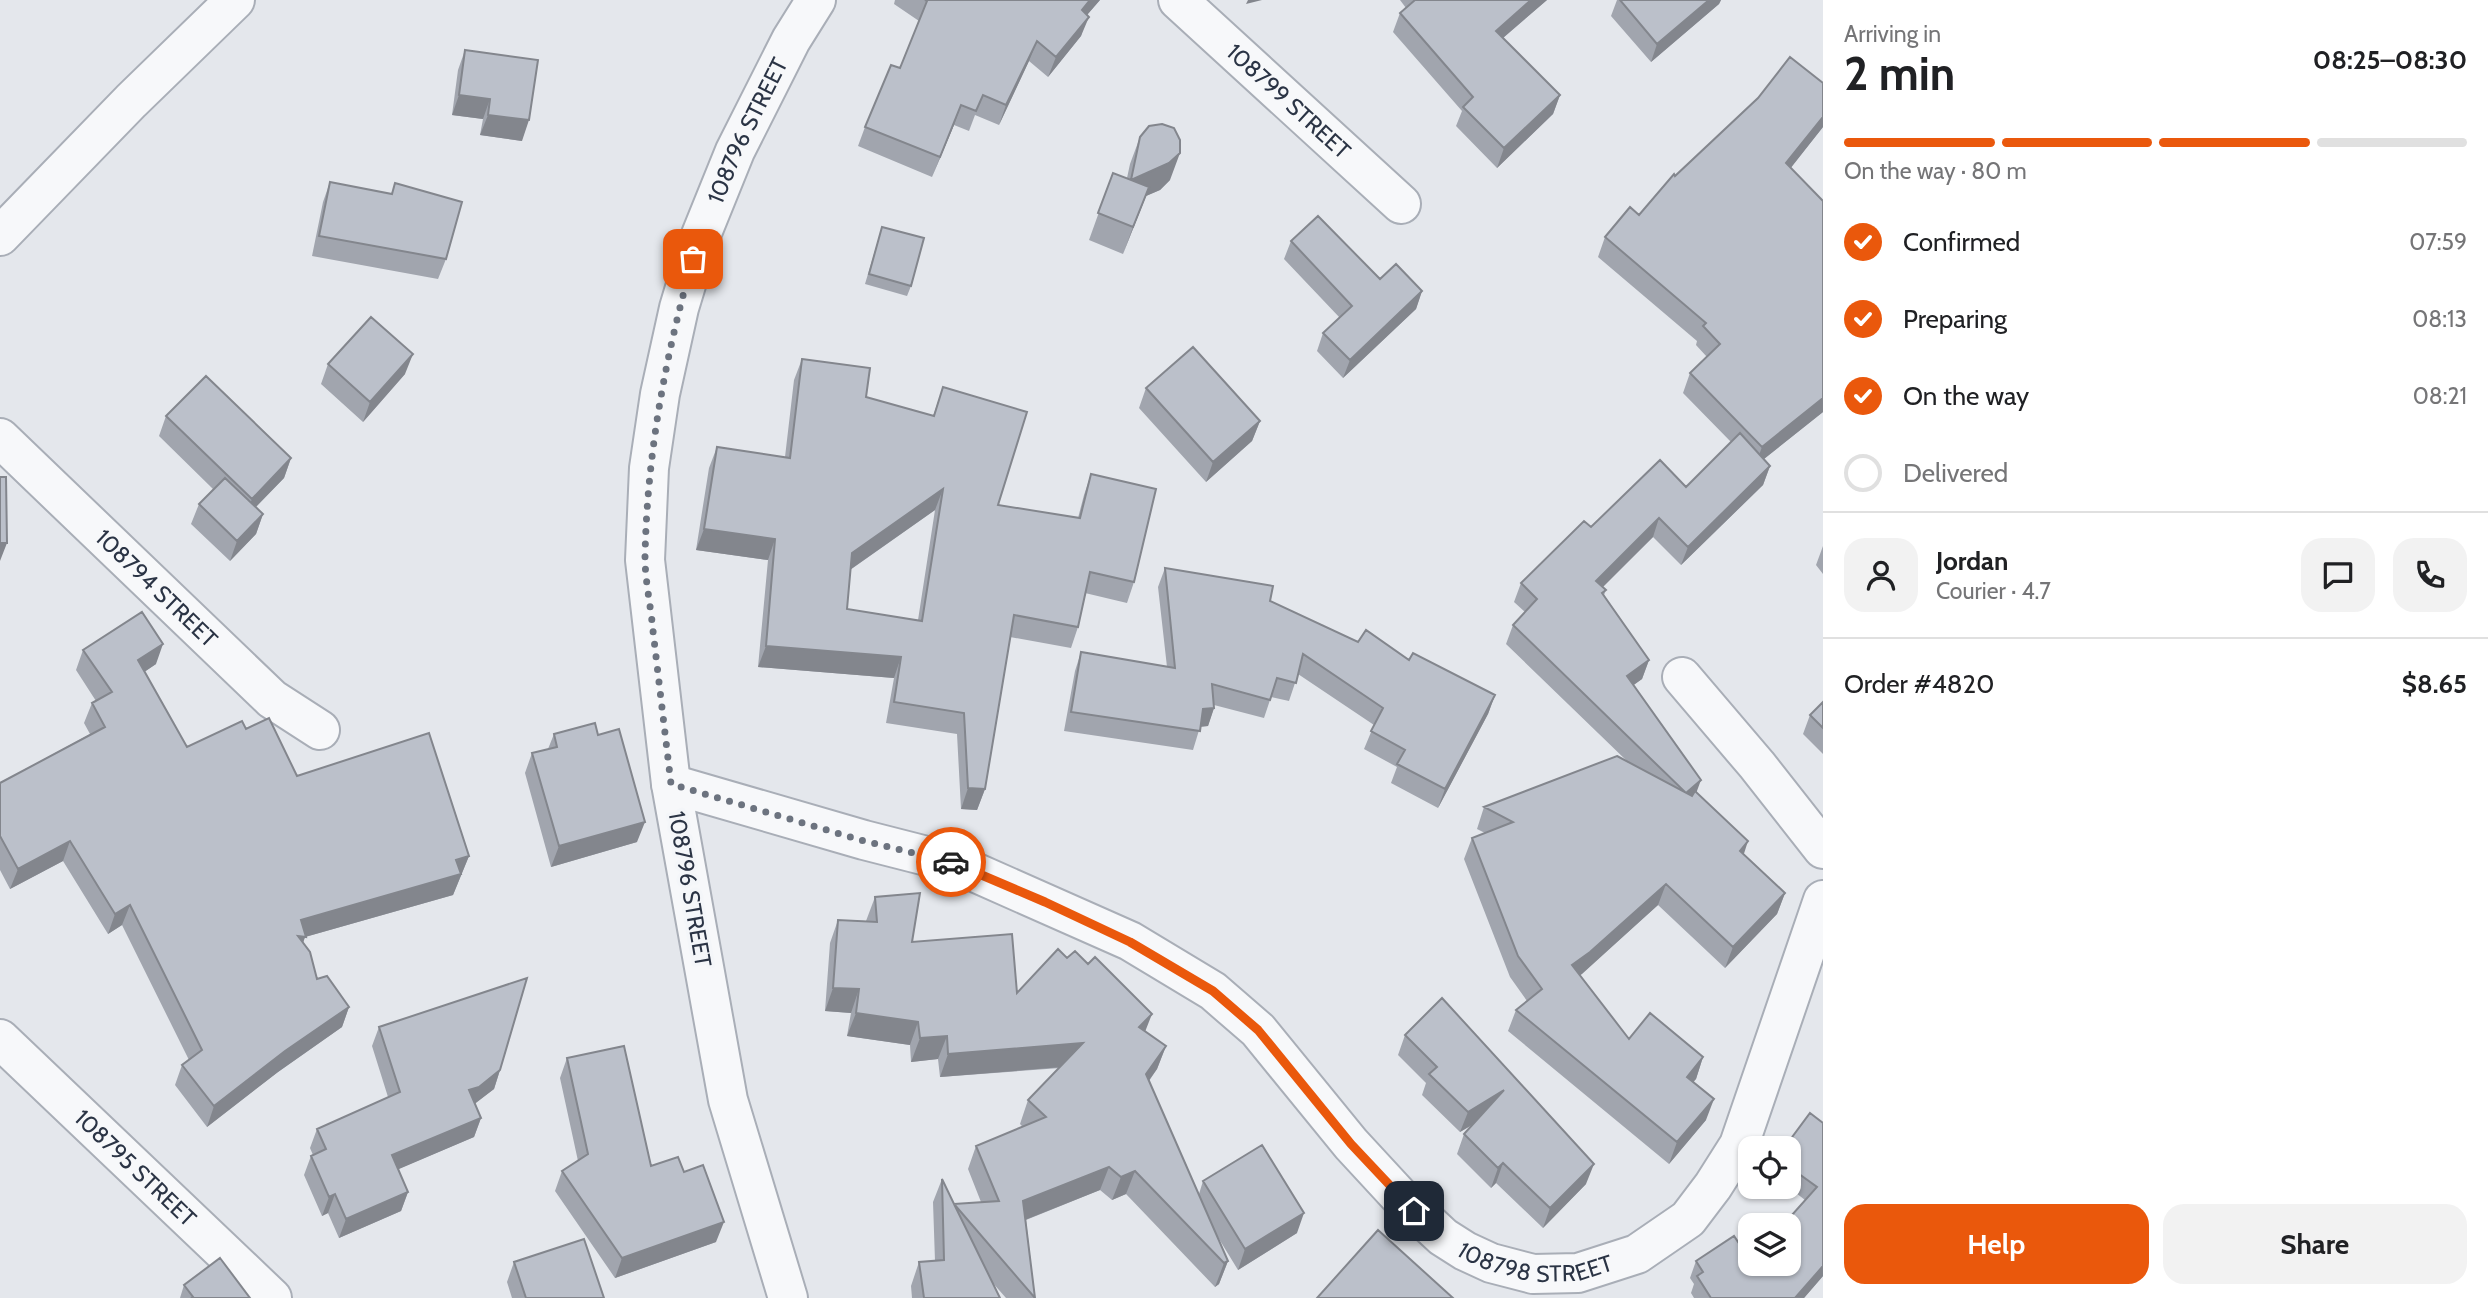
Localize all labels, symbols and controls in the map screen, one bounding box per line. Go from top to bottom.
text: Arriving in [1844,20,1941,48]
street label: 108799 STREET [1221,38,1356,165]
text: 08:25–08:30 [2313,44,2467,76]
text: 2 min [1844,46,1955,102]
street label: 108796 STREET [701,53,794,207]
text: On the way · 80 m [1844,157,2027,185]
icon: check [1844,223,1882,261]
text: Confirmed [1903,226,2020,258]
text: 07:59 [2409,228,2467,256]
pin [663,229,723,289]
icon: bag [674,240,712,278]
icon: check [1844,300,1882,338]
text: Preparing [1903,303,2007,335]
text: 08:13 [2412,305,2467,333]
icon: check [1844,377,1882,415]
text: On the way [1903,380,2029,412]
text: 08:21 [2413,382,2467,410]
text: Delivered [1903,457,2008,489]
street label: 108794 STREET [90,523,223,653]
button: person [1844,538,1918,612]
button: chat [2301,538,2375,612]
button: phone [2393,538,2467,612]
text: Jordan [1936,545,2008,577]
text: Courier · 4.7 [1936,577,2051,605]
text: Order #4820 [1844,668,1994,700]
text: $8.65 [2402,668,2467,700]
street label: 108796 STREET [663,809,717,969]
courier [916,827,986,897]
icon: car [932,843,970,881]
street label: 108795 STREET [69,1104,202,1232]
map controls [1738,1136,1801,1276]
button: locate [1738,1136,1801,1199]
pin [1384,1181,1444,1241]
icon: home [1395,1192,1433,1230]
button: Help [1844,1204,2149,1284]
button: Share [2163,1204,2467,1284]
button: layers [1738,1213,1801,1276]
street label: 108798 STREET [1452,1236,1616,1288]

